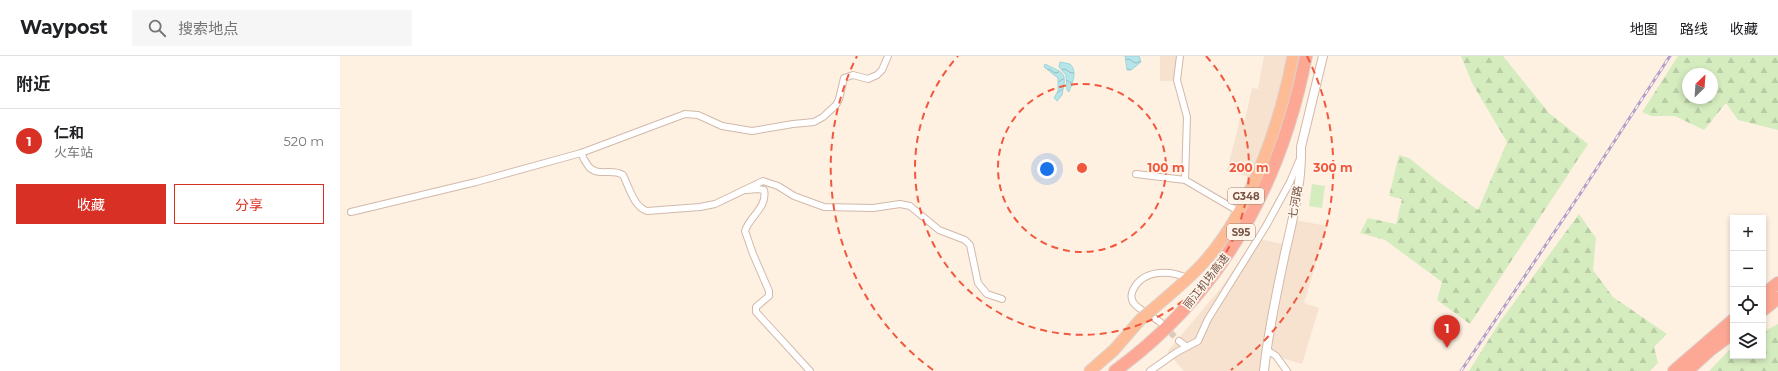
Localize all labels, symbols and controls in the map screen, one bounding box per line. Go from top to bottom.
search box [132,10,412,46]
text: Waypost [20,16,108,39]
icon: search [146,17,168,39]
text: 搜索地点 [178,19,238,38]
text: 地图 [1630,20,1658,38]
text: 路线 [1680,20,1708,38]
text: 收藏 [1730,20,1758,38]
north arrow [1682,68,1718,104]
text: 附近 [16,74,50,94]
text: 仁和 [54,123,84,142]
text: 1 [26,133,32,149]
text: 520 m [284,133,324,149]
text: 火车站 [54,144,93,160]
your location [1037,159,1057,179]
text: 100 m [1148,160,1184,175]
text: 200 m [1229,160,1269,175]
text: 300 m [1312,160,1353,175]
centre of rings [1075,161,1089,175]
button: 收藏 [16,184,166,224]
button: 分享 [174,184,324,224]
street label: 七河路 [1285,185,1305,219]
road number: G348 [1228,188,1264,204]
map controls [1730,215,1766,359]
button: + [1730,215,1766,251]
road number: S95 [1227,224,1255,240]
street label: 丽江机场高速 [1180,251,1232,311]
button: − [1730,251,1766,287]
button: locate [1730,287,1766,323]
pin: 1 [1434,315,1460,348]
button: layers [1730,323,1766,359]

